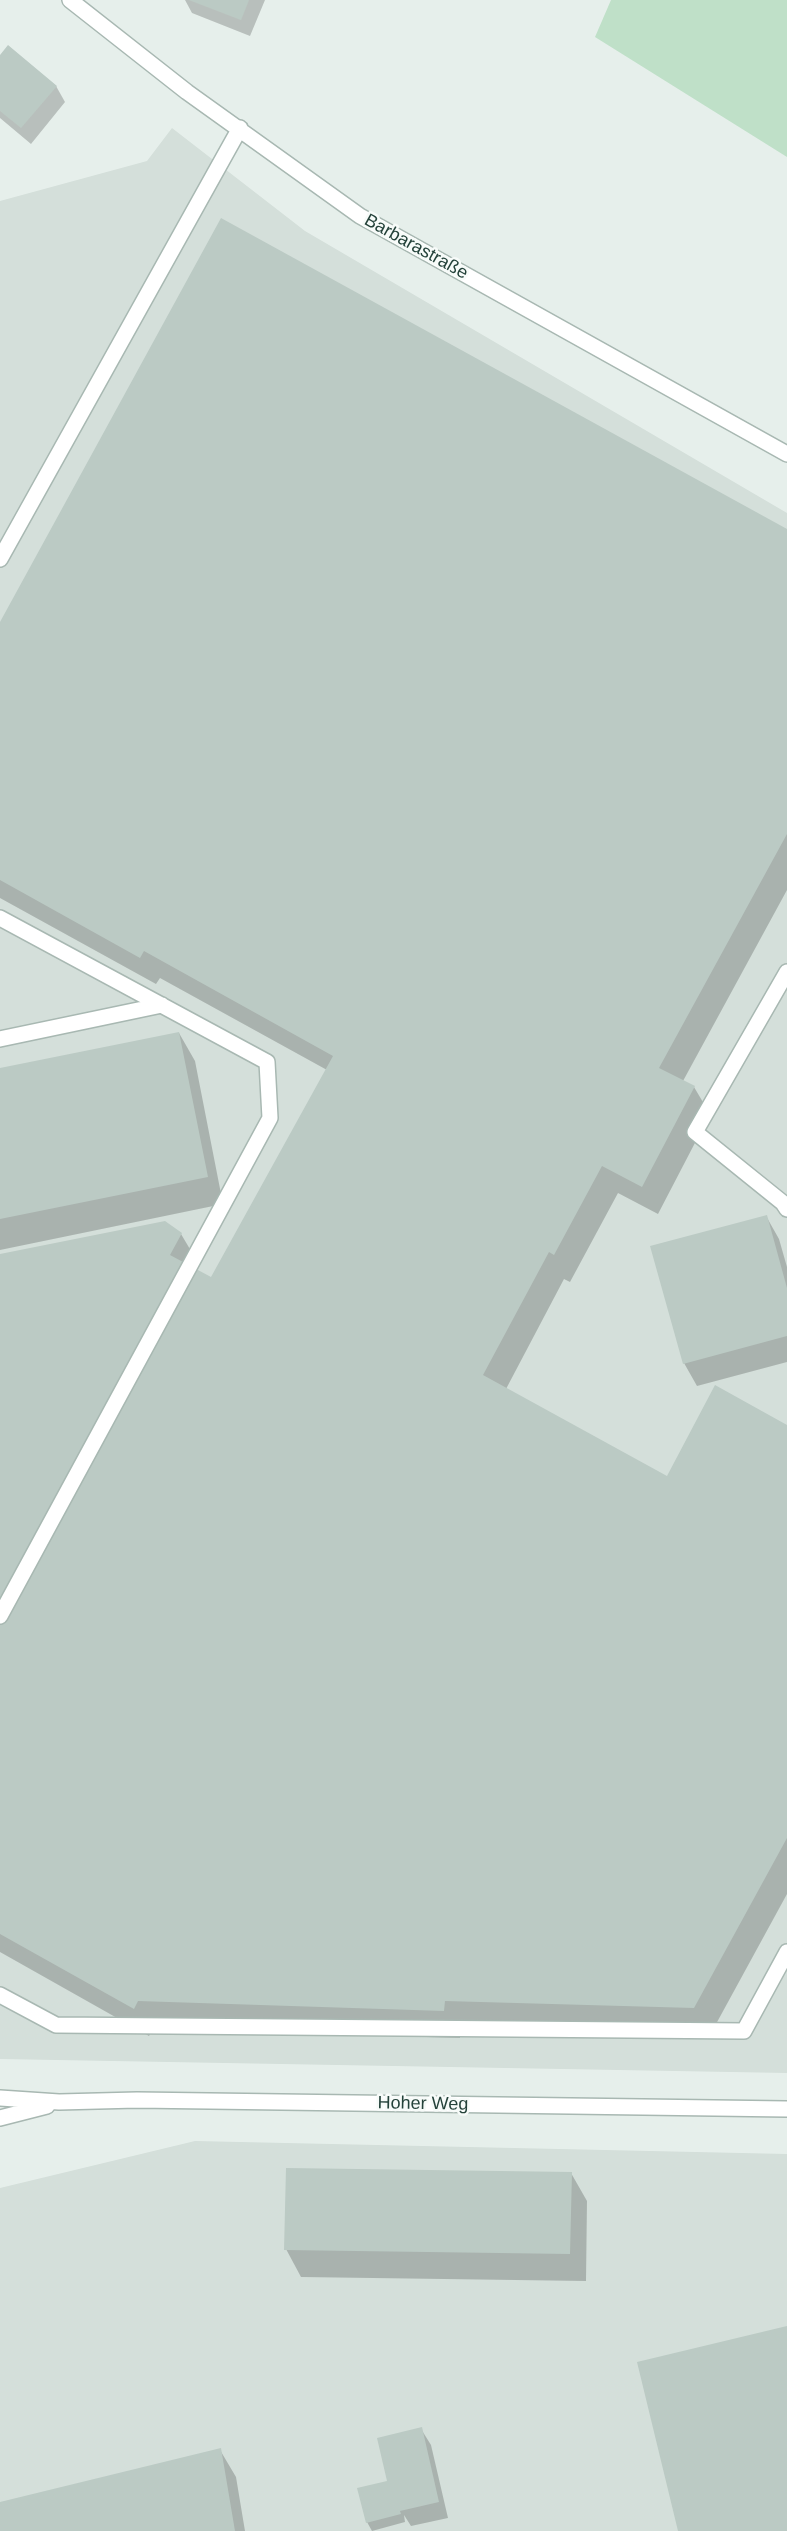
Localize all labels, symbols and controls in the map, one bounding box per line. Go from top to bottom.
street label: Barbarastraße [360,210,472,284]
street label: Hoher Weg [377,2092,469,2116]

